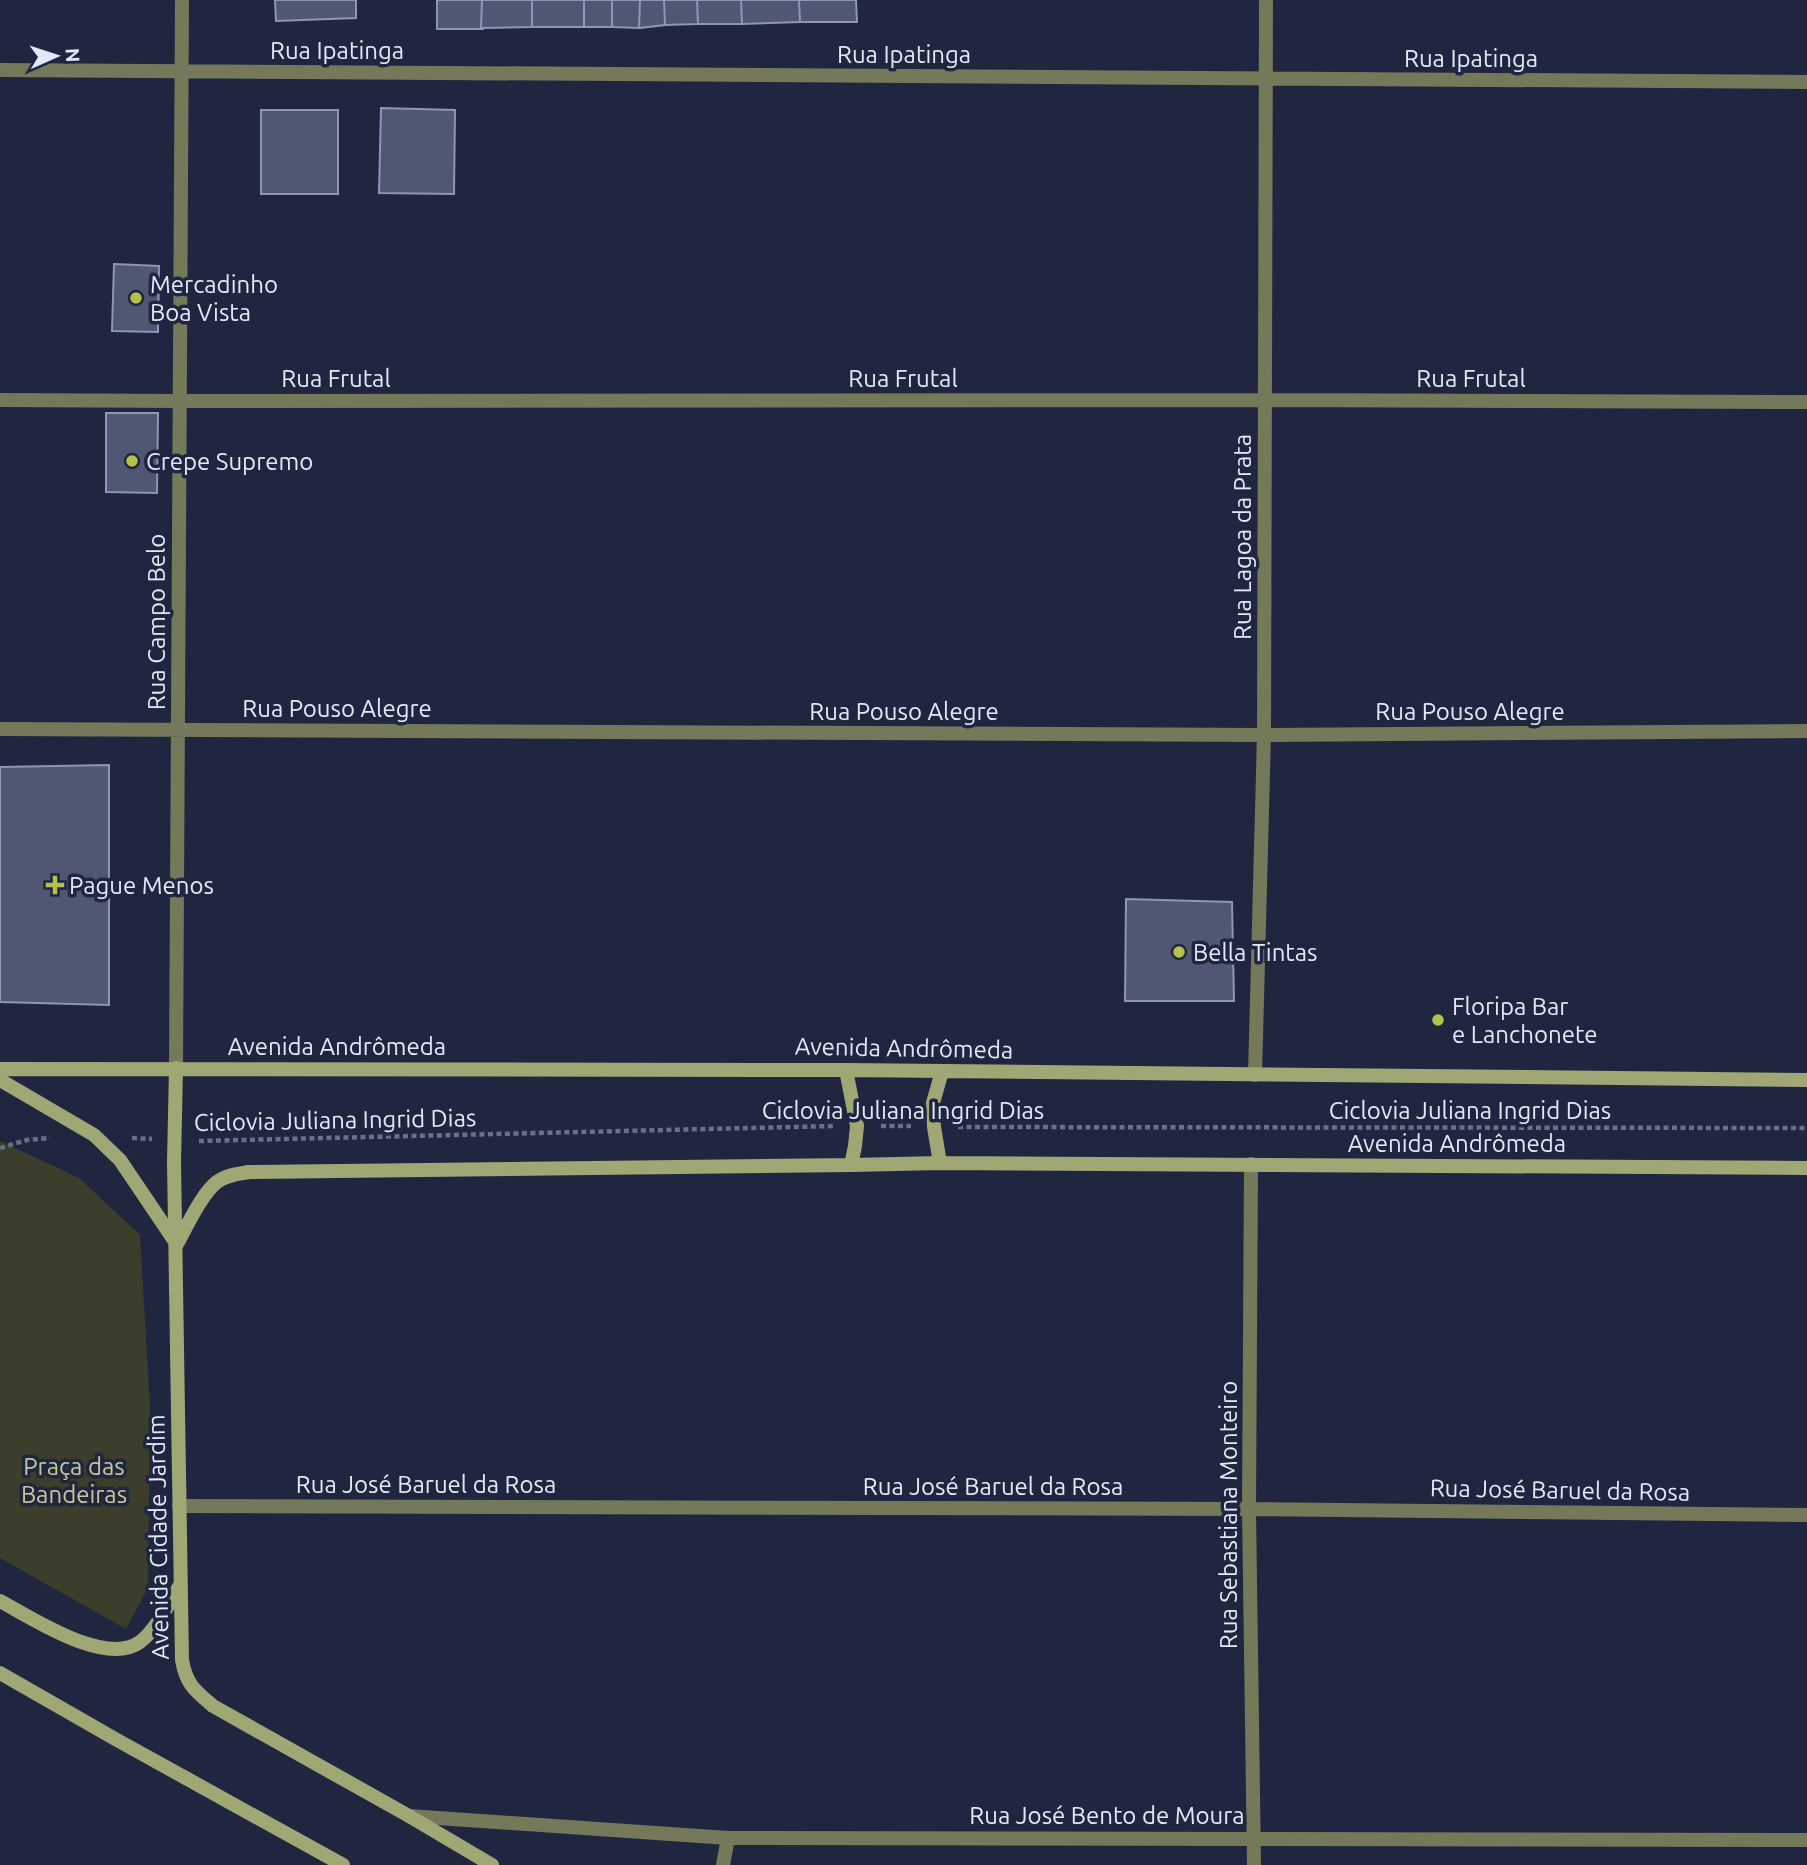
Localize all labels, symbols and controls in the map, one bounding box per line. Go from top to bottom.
north arrow [21,21,91,91]
street label: Rua Ipatinga [270,37,404,64]
street label: Rua Ipatinga [837,41,971,68]
street label: Rua Ipatinga [1404,45,1538,72]
text: N [62,47,84,63]
place label: Mercadinho Boa Vista [150,271,278,326]
marker: Mercadinho Boa Vista [128,290,144,306]
street label: Rua Frutal [281,365,391,392]
street label: Rua Frutal [848,365,958,392]
street label: Rua Frutal [1416,365,1526,392]
street label: Rua Lagoa da Prata [1229,434,1256,640]
place label: Crepe Supremo [146,448,313,475]
marker: Crepe Supremo [124,453,140,469]
street label: Rua Campo Belo [143,534,170,710]
street label: Rua Pouso Alegre [242,695,432,722]
street label: Rua Pouso Alegre [809,698,999,725]
street label: Rua Pouso Alegre [1375,698,1565,725]
place label: Pague Menos [69,872,214,899]
marker: Pague Menos [47,877,63,893]
place label: Bella Tintas [1193,939,1318,966]
marker: Bella Tintas [1171,944,1187,960]
place label: Floripa Bar e Lanchonete [1452,993,1598,1048]
marker: Floripa Bar e Lanchonete [1430,1012,1446,1028]
street label: Avenida Andrômeda [228,1033,446,1060]
street label: Avenida Andrômeda [795,1033,1013,1063]
street label: Ciclovia Juliana Ingrid Dias [762,1097,1044,1124]
street label: Ciclovia Juliana Ingrid Dias [1329,1097,1611,1124]
street label: Ciclovia Juliana Ingrid Dias [194,1104,476,1136]
street label: Avenida Andrômeda [1348,1130,1566,1157]
street label: Rua Sebastiana Monteiro [1215,1381,1242,1649]
street label: Avenida Cidade Jardim [142,1414,174,1660]
park label: Praça das Bandeiras [21,1453,127,1508]
street label: Rua José Baruel da Rosa [296,1471,556,1498]
street label: Rua José Baruel da Rosa [863,1473,1123,1500]
street label: Rua José Baruel da Rosa [1430,1474,1690,1506]
street label: Rua José Bento de Moura [969,1802,1245,1829]

